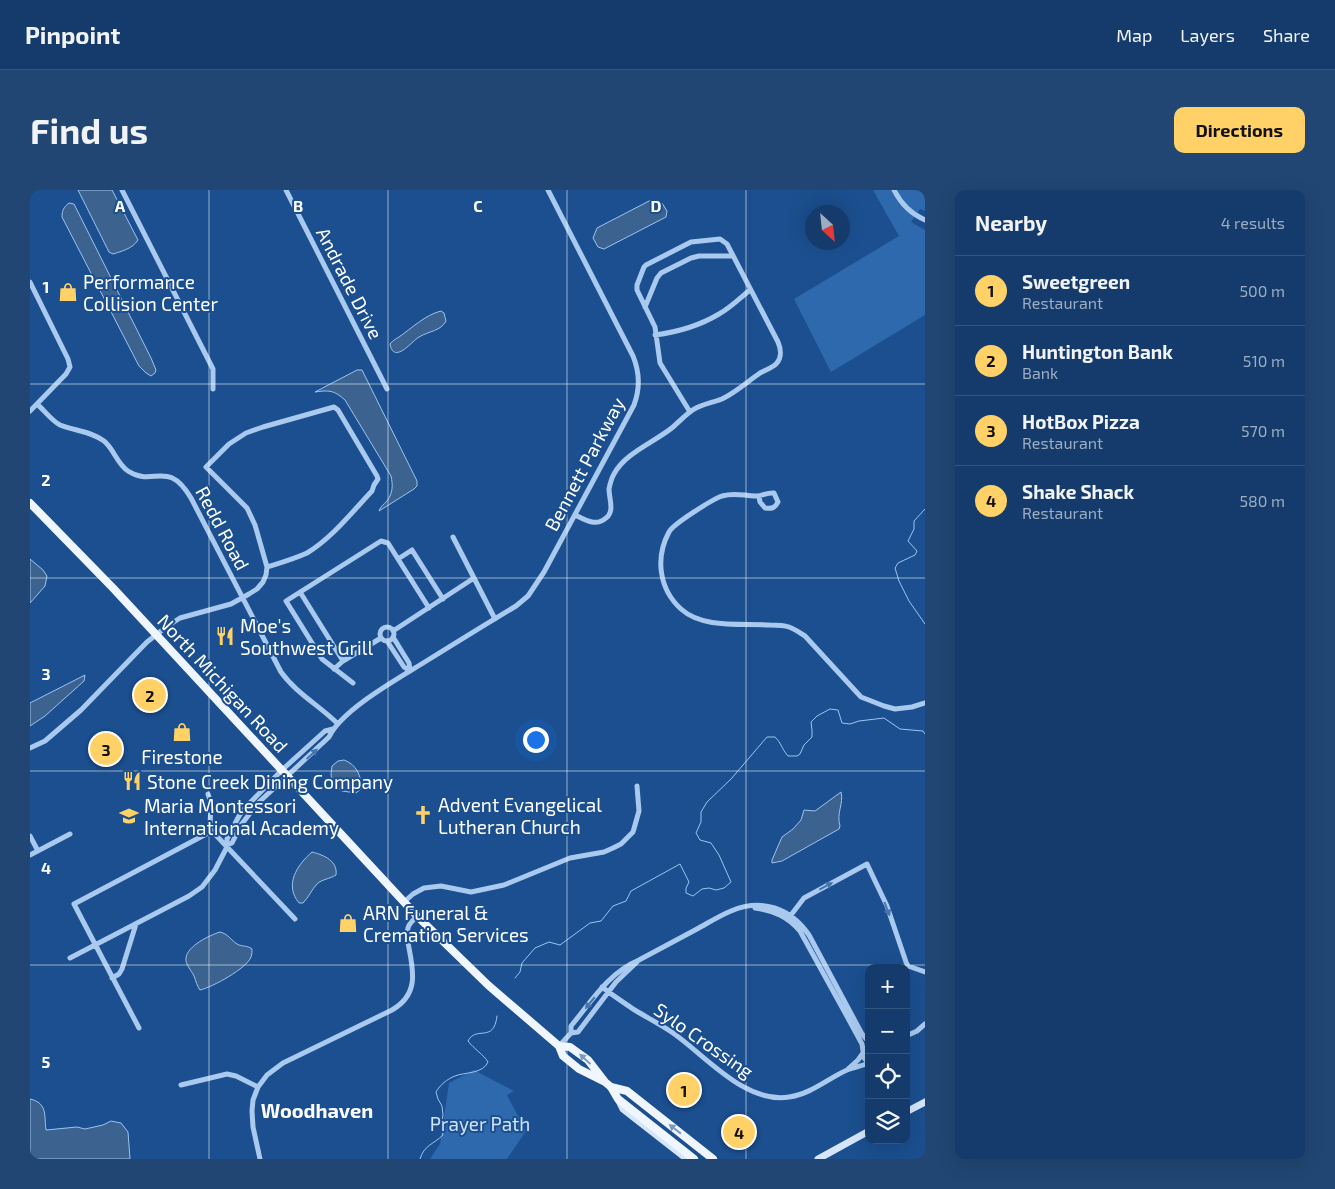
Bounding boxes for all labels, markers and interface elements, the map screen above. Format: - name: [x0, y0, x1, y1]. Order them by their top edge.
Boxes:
- text: Pinpoint: [25, 20, 120, 49]
- text: Map: [1116, 24, 1152, 46]
- text: Layers: [1180, 24, 1235, 46]
- text: Share: [1263, 24, 1310, 46]
- button: Directions: [1174, 107, 1305, 153]
- text: Find us: [30, 109, 148, 151]
- text: A: [115, 196, 126, 215]
- text: B: [293, 196, 303, 215]
- text: C: [473, 196, 483, 215]
- text: D: [651, 196, 662, 215]
- north arrow: [805, 205, 850, 250]
- text: Nearby: [975, 210, 1047, 235]
- text: 4 results: [1221, 213, 1285, 232]
- street label: Andrade Drive: [312, 223, 388, 343]
- place label: Performance Collision Center: [83, 270, 219, 315]
- text: Sweetgreen: [1022, 270, 1130, 293]
- text: 1: [43, 277, 49, 296]
- shop icon: Performance Collision Center: [57, 281, 79, 303]
- text: 1: [988, 281, 994, 300]
- text: 500 m: [1240, 281, 1285, 300]
- text: Restaurant: [1022, 293, 1103, 312]
- text: Huntington Bank: [1022, 340, 1173, 363]
- text: 2: [986, 351, 996, 370]
- text: 510 m: [1243, 351, 1285, 370]
- text: Bank: [1022, 363, 1058, 382]
- street label: Bennett Parkway: [539, 393, 629, 535]
- text: HotBox Pizza: [1022, 410, 1140, 433]
- text: 3: [986, 421, 996, 440]
- text: 570 m: [1241, 421, 1285, 440]
- text: Restaurant: [1022, 433, 1103, 452]
- text: 2: [41, 470, 51, 489]
- text: Shake Shack: [1022, 480, 1134, 503]
- street label: Redd Road: [191, 482, 255, 574]
- text: 4: [986, 491, 996, 510]
- text: 580 m: [1239, 491, 1285, 510]
- text: Restaurant: [1022, 503, 1103, 522]
- street label: North Michigan Road: [153, 609, 293, 757]
- place label: Moe's Southwest Grill: [240, 614, 373, 659]
- restaurant icon: Moe's Southwest Grill: [214, 625, 236, 647]
- text: 3: [41, 664, 51, 683]
- pin: 2: [134, 676, 166, 714]
- shop icon: Firestone: [171, 721, 193, 743]
- your location: [523, 727, 549, 753]
- pin: 3: [90, 730, 122, 768]
- place label: Firestone: [141, 745, 223, 768]
- one-way arrow: [305, 748, 317, 760]
- restaurant icon: Stone Creek Dining Company: [121, 770, 143, 792]
- place label: Stone Creek Dining Company: [147, 770, 393, 793]
- place label: Advent Evangelical Lutheran Church: [438, 793, 602, 838]
- place label: Maria Montessori International Academy: [144, 794, 339, 839]
- church icon: Advent Evangelical Lutheran Church: [412, 804, 434, 826]
- school or university icon: Maria Montessori International Academy: [118, 805, 140, 827]
- text: 4: [41, 858, 51, 877]
- one-way arrow: [819, 882, 833, 890]
- place label: ARN Funeral & Cremation Services: [363, 901, 529, 946]
- one-way arrow: [884, 901, 891, 916]
- shop icon: ARN Funeral & Cremation Services: [337, 912, 359, 934]
- map controls: [865, 964, 910, 1144]
- button: +: [865, 964, 910, 1009]
- one-way arrow: [584, 996, 595, 1009]
- street label: Sylo Crossing: [650, 997, 758, 1083]
- button: −: [865, 1009, 910, 1054]
- text: 5: [42, 1052, 51, 1071]
- one-way arrow: [579, 1053, 591, 1065]
- button: locate: [865, 1054, 910, 1099]
- pin: 1: [668, 1071, 700, 1109]
- district label: Woodhaven: [261, 1098, 373, 1122]
- button: layers: [865, 1099, 910, 1144]
- park label: Prayer Path: [430, 1112, 530, 1135]
- pin: 4: [723, 1113, 755, 1151]
- one-way arrow: [668, 1123, 681, 1134]

